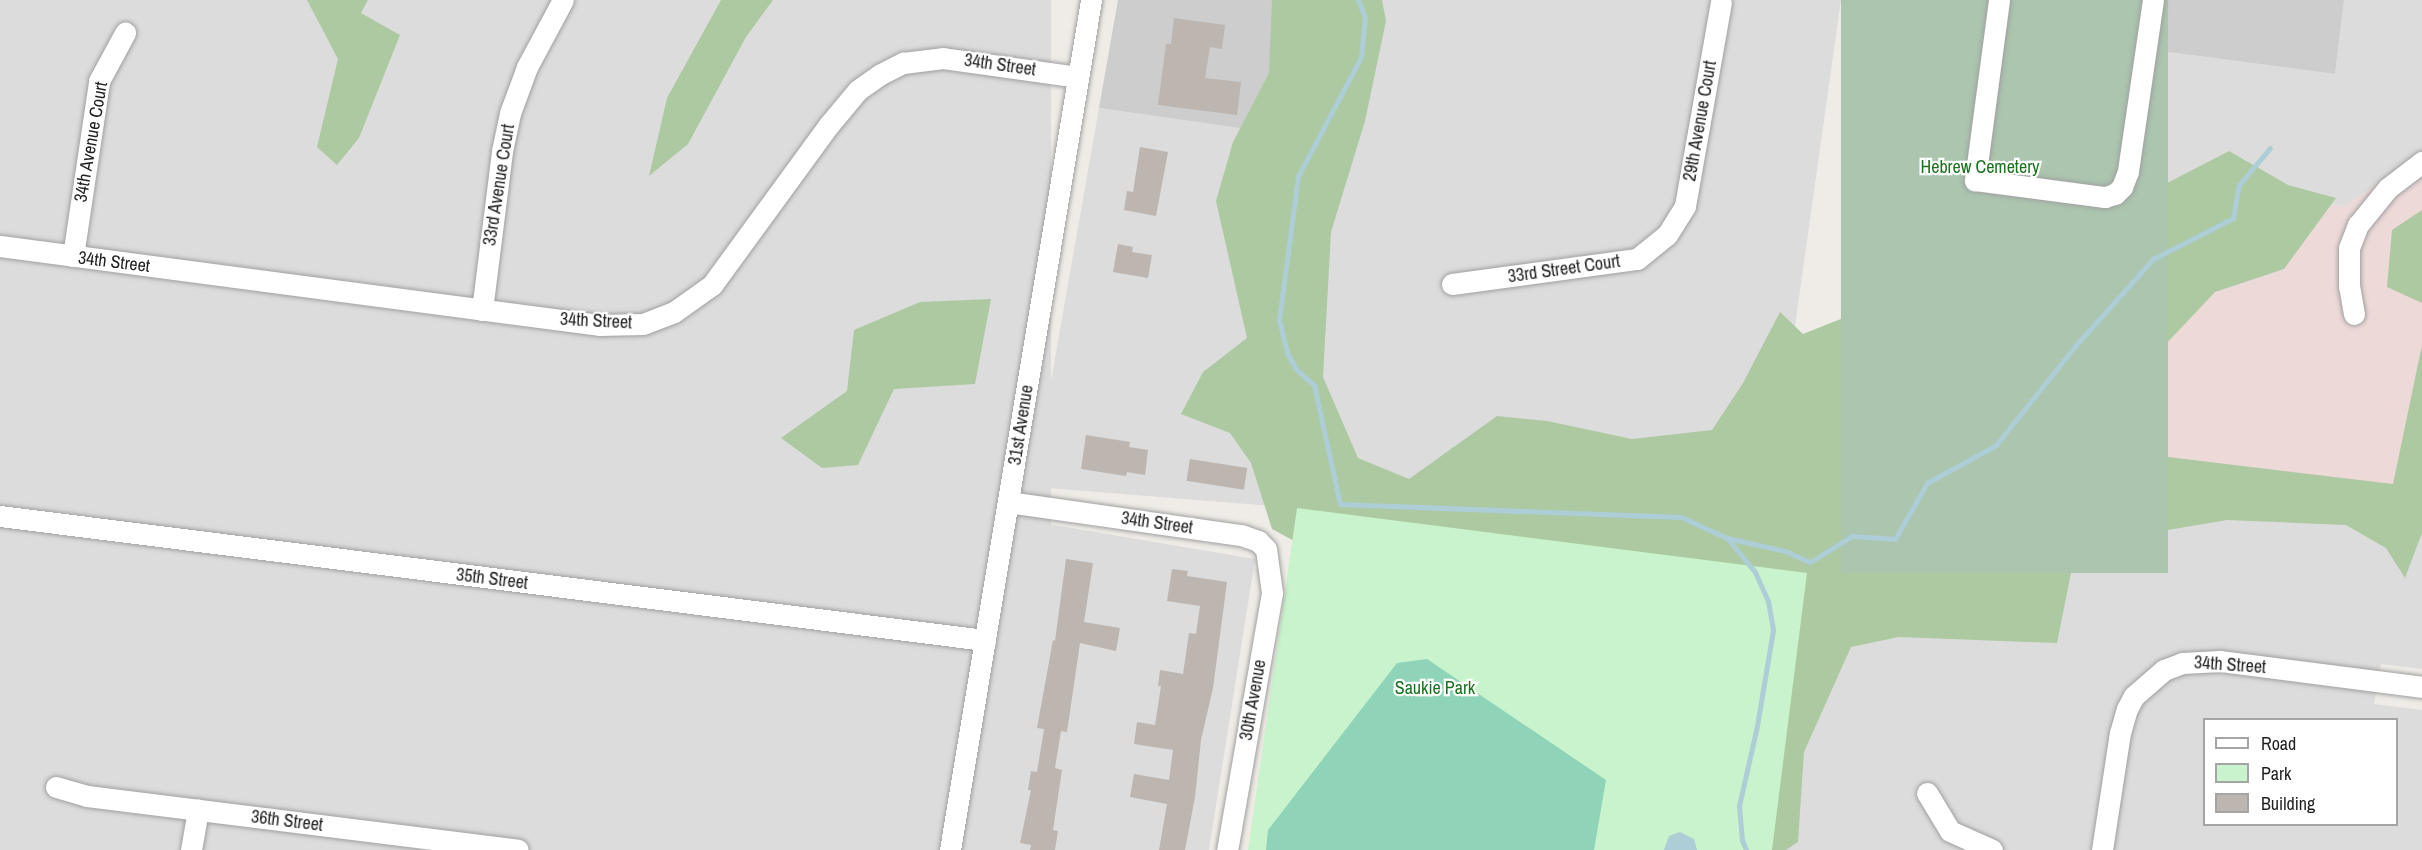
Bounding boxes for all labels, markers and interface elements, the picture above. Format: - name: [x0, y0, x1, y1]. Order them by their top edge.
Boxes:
- street label: 34th Street: [963, 49, 1037, 81]
- street label: 29th Avenue Court: [1679, 59, 1721, 183]
- street label: 34th Avenue Court: [70, 80, 112, 204]
- street label: 33rd Avenue Court: [479, 122, 519, 248]
- park label: Hebrew Cemetery: [1921, 156, 2039, 178]
- street label: 34th Street: [77, 247, 151, 277]
- street label: 33rd Street Court: [1506, 250, 1622, 288]
- street label: 34th Street: [559, 308, 633, 334]
- street label: 31st Avenue: [1004, 383, 1038, 467]
- street label: 34th Street: [1120, 507, 1194, 539]
- street label: 35th Street: [455, 564, 529, 594]
- street label: 34th Street: [2193, 652, 2267, 678]
- street label: 30th Avenue: [1235, 657, 1271, 743]
- park label: Saukie Park: [1395, 677, 1475, 699]
- legend: [2203, 718, 2398, 826]
- text: Road: [2261, 731, 2296, 756]
- text: Park: [2261, 761, 2291, 786]
- text: Building: [2261, 791, 2315, 816]
- street label: 36th Street: [250, 806, 324, 836]

